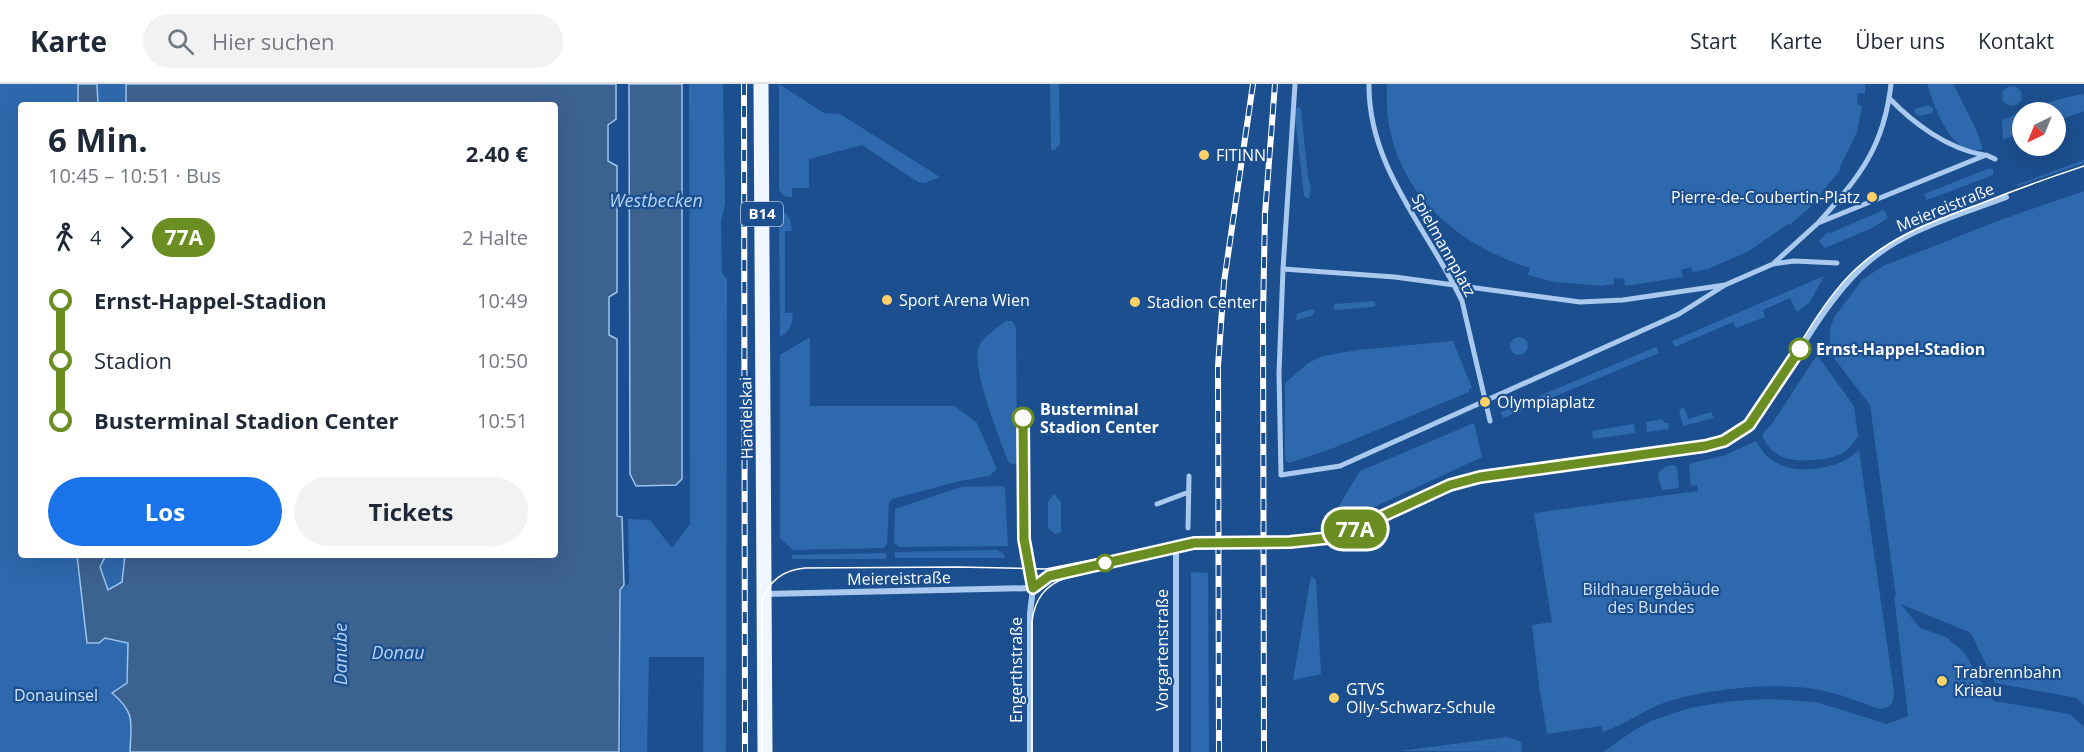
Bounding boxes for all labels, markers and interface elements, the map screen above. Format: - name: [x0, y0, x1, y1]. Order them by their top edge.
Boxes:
- search box: [143, 14, 563, 68]
- text: Karte: [30, 22, 107, 60]
- icon: search: [164, 25, 197, 58]
- text: Hier suchen: [212, 26, 335, 56]
- text: Start: [1690, 27, 1737, 55]
- text: Karte: [1770, 27, 1822, 55]
- text: Über uns: [1855, 27, 1945, 55]
- text: Kontakt: [1978, 27, 2054, 55]
- north arrow: [2012, 102, 2066, 156]
- map controls: [2012, 102, 2066, 156]
- text: 6 Min.: [48, 117, 148, 162]
- text: 2.40 €: [466, 138, 528, 168]
- place label: FITINN: [1216, 144, 1266, 166]
- marker: FITINN: [1197, 148, 1211, 162]
- text: 10:45 – 10:51 · Bus: [48, 162, 221, 189]
- street label: Meiereistraße: [1893, 177, 1997, 237]
- place label: Pierre-de-Coubertin-Platz: [1671, 186, 1860, 208]
- water label: Westbecken: [609, 188, 703, 212]
- street label: Spielmannplatz: [1407, 189, 1481, 301]
- marker: Pierre-de-Coubertin-Platz: [1865, 190, 1879, 204]
- road number: B14: [741, 202, 783, 226]
- icon: walk: [48, 221, 81, 254]
- icon: forward: [110, 221, 143, 254]
- text: 77A: [164, 223, 203, 251]
- text: 4: [90, 224, 101, 251]
- text: 2 Halte: [462, 224, 528, 251]
- text: Ernst-Happel-Stadion: [94, 285, 327, 315]
- text: 10:49: [477, 287, 528, 314]
- place label: Sport Arena Wien: [899, 289, 1030, 311]
- place label: Stadion Center: [1147, 291, 1258, 313]
- marker: Sport Arena Wien: [880, 293, 894, 307]
- marker: Stadion Center: [1128, 295, 1142, 309]
- marker: Ernst-Happel-Stadion: [1789, 338, 1811, 360]
- place label: Ernst-Happel-Stadion: [1816, 338, 1985, 360]
- text: Stadion: [94, 345, 172, 375]
- text: 10:50: [477, 347, 528, 374]
- street label: Handelskai: [734, 377, 758, 459]
- place label: Olympiaplatz: [1497, 391, 1595, 413]
- marker: Olympiaplatz: [1478, 395, 1492, 409]
- place label: Busterminal Stadion Center: [1040, 398, 1159, 438]
- text: Busterminal Stadion Center: [94, 405, 399, 435]
- text: 10:51: [477, 407, 528, 434]
- marker: Busterminal Stadion Center: [1012, 407, 1034, 429]
- button: Los: [48, 477, 282, 546]
- button: Tickets: [294, 477, 528, 546]
- line badge: 77A: [1320, 510, 1390, 548]
- text: 77A: [1336, 515, 1374, 543]
- unlabelled marker: [1096, 554, 1114, 572]
- street label: Meiereistraße: [847, 566, 951, 590]
- park label: Bildhauergebäude des Bundes: [1582, 578, 1720, 618]
- street label: Vorgartenstraße: [1151, 589, 1173, 711]
- street label: Engerthstraße: [1005, 617, 1027, 723]
- water label: Danube: [328, 623, 352, 685]
- water label: Donau: [371, 640, 425, 664]
- place label: Trabrennbahn Krieau: [1954, 661, 2061, 701]
- marker: Trabrennbahn Krieau: [1935, 674, 1949, 688]
- place label: GTVS Olly-Schwarz-Schule: [1346, 678, 1496, 718]
- park label: Donauinsel: [14, 684, 98, 706]
- marker: GTVS Olly-Schwarz-Schule: [1327, 691, 1341, 705]

